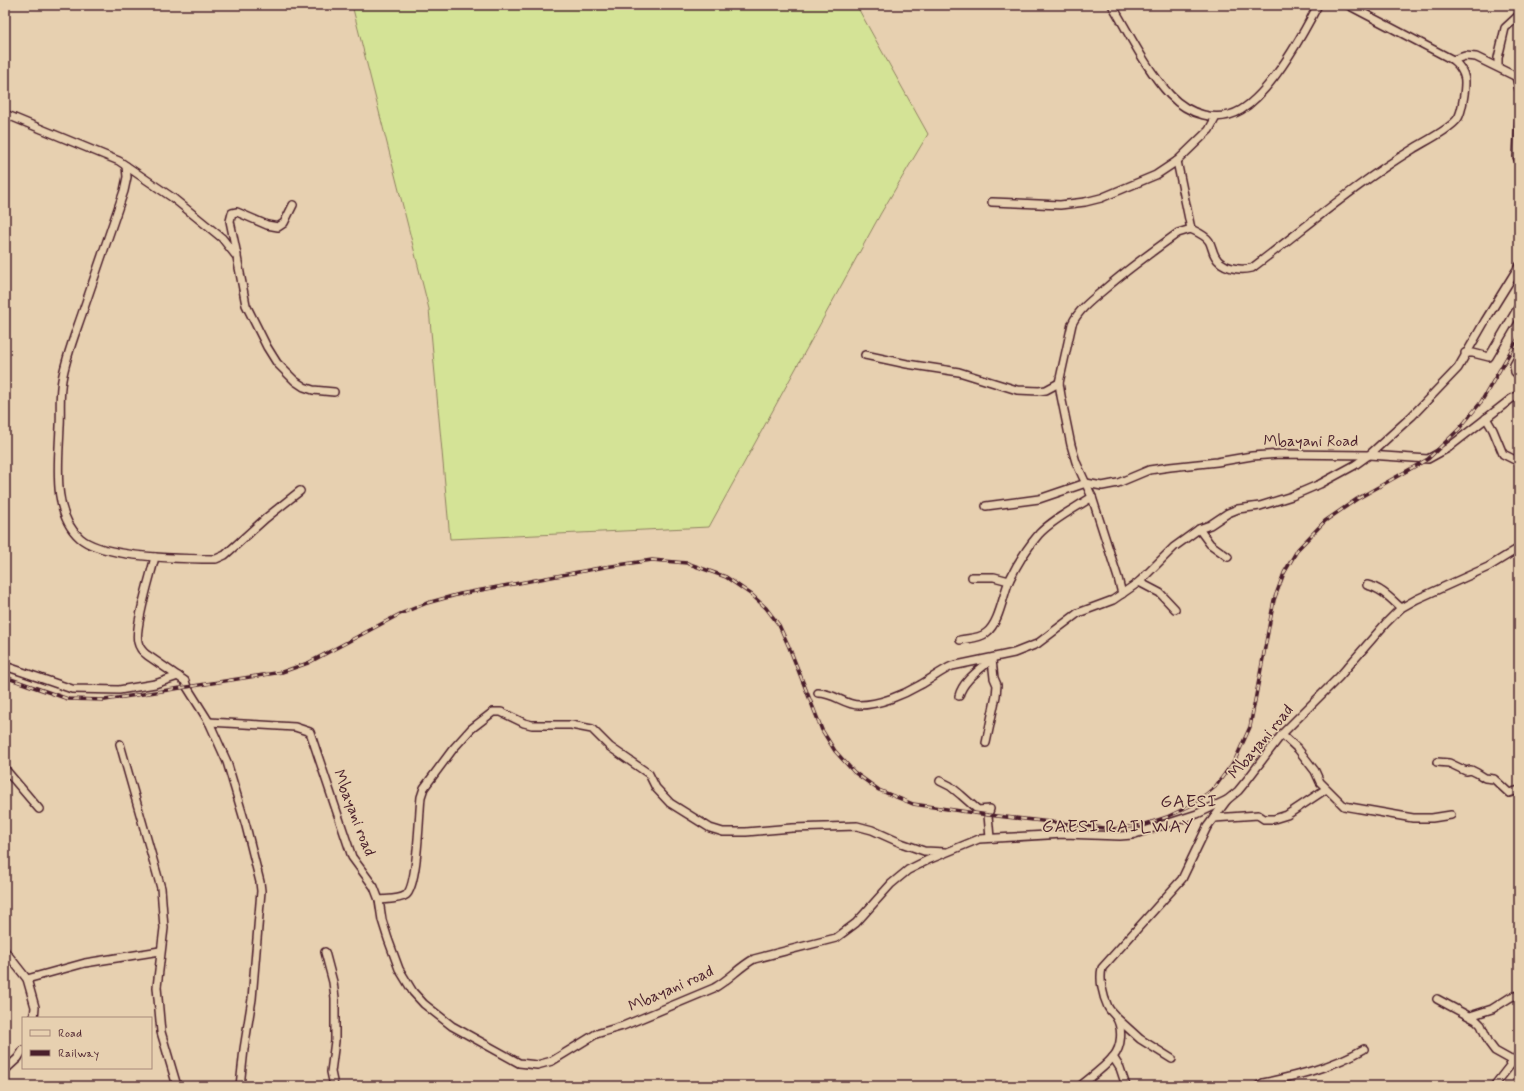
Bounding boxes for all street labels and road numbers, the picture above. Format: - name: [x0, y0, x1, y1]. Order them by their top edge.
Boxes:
- street label: Mbayani Road: [1264, 431, 1358, 452]
- street label: Mbayani road: [1224, 700, 1298, 784]
- street label: Mbayani road: [328, 767, 380, 859]
- street label: Mbayani road: [625, 961, 717, 1017]

